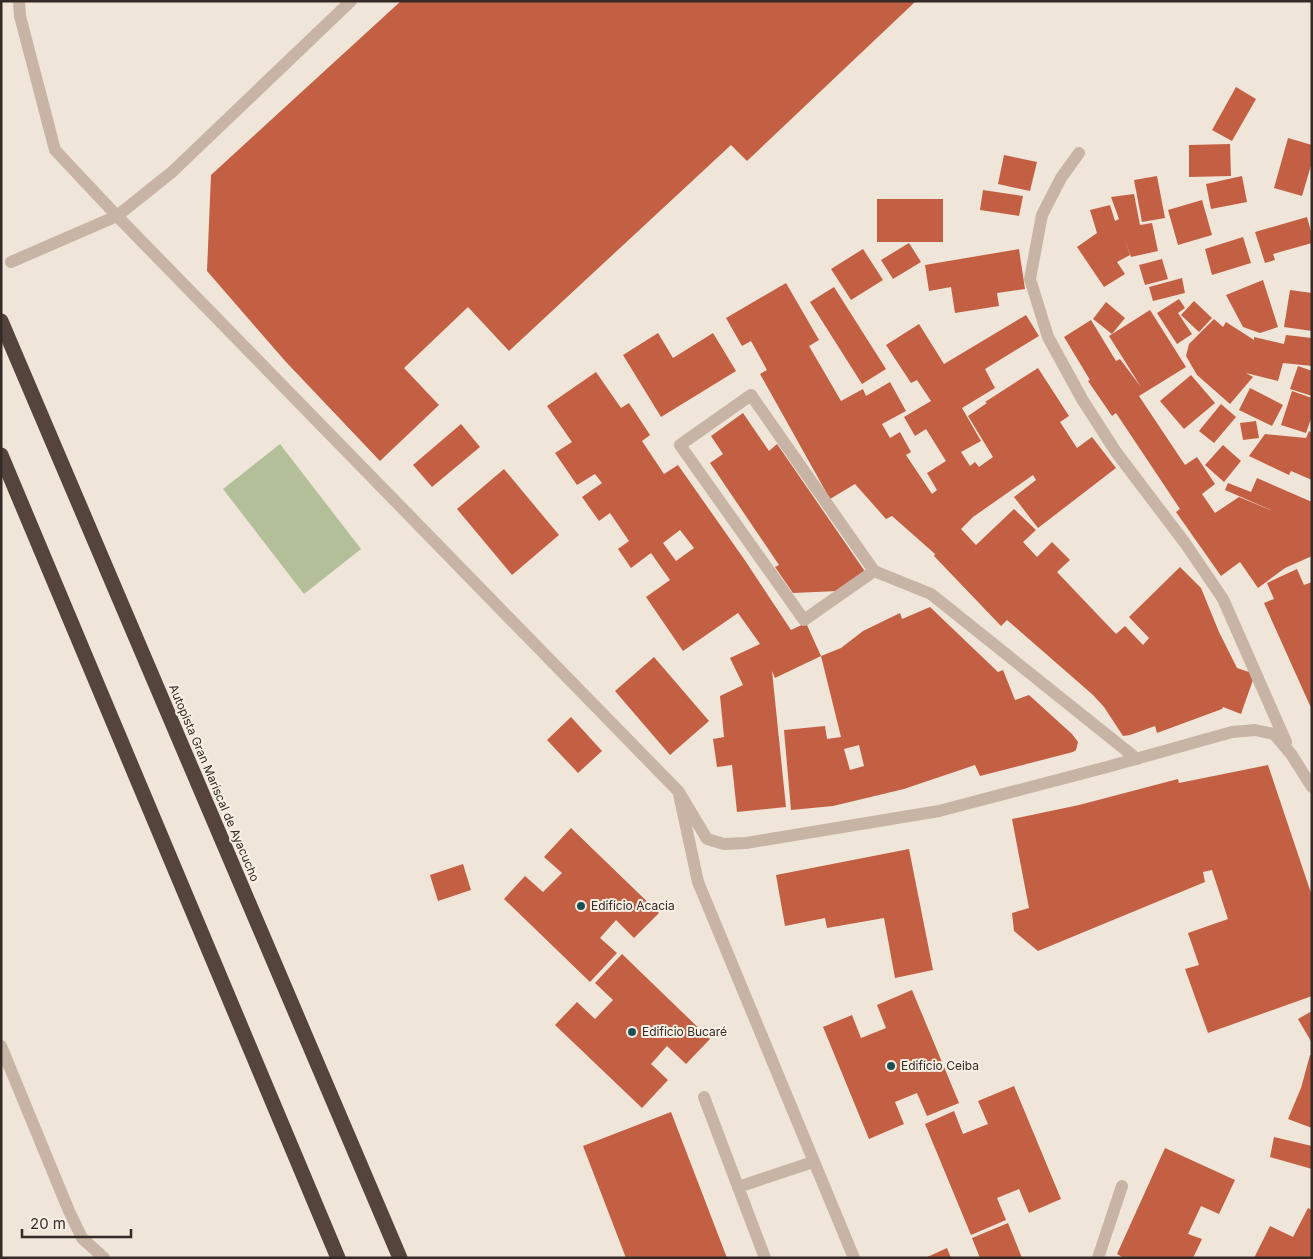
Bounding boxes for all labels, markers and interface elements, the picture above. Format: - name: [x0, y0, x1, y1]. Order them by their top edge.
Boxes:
- street label: Autopista Gran Mariscal de Ayacucho: [166, 682, 263, 884]
- place label: Edificio Acacia: [591, 898, 675, 913]
- marker: Edificio Acacia: [575, 900, 587, 912]
- place label: Edificio Bucaré: [642, 1024, 727, 1039]
- marker: Edificio Bucaré: [626, 1026, 638, 1038]
- place label: Edificio Ceiba: [901, 1058, 979, 1073]
- marker: Edificio Ceiba: [885, 1060, 897, 1072]
- scale bar: [22, 1206, 131, 1238]
- text: 20 m: [30, 1214, 66, 1233]

